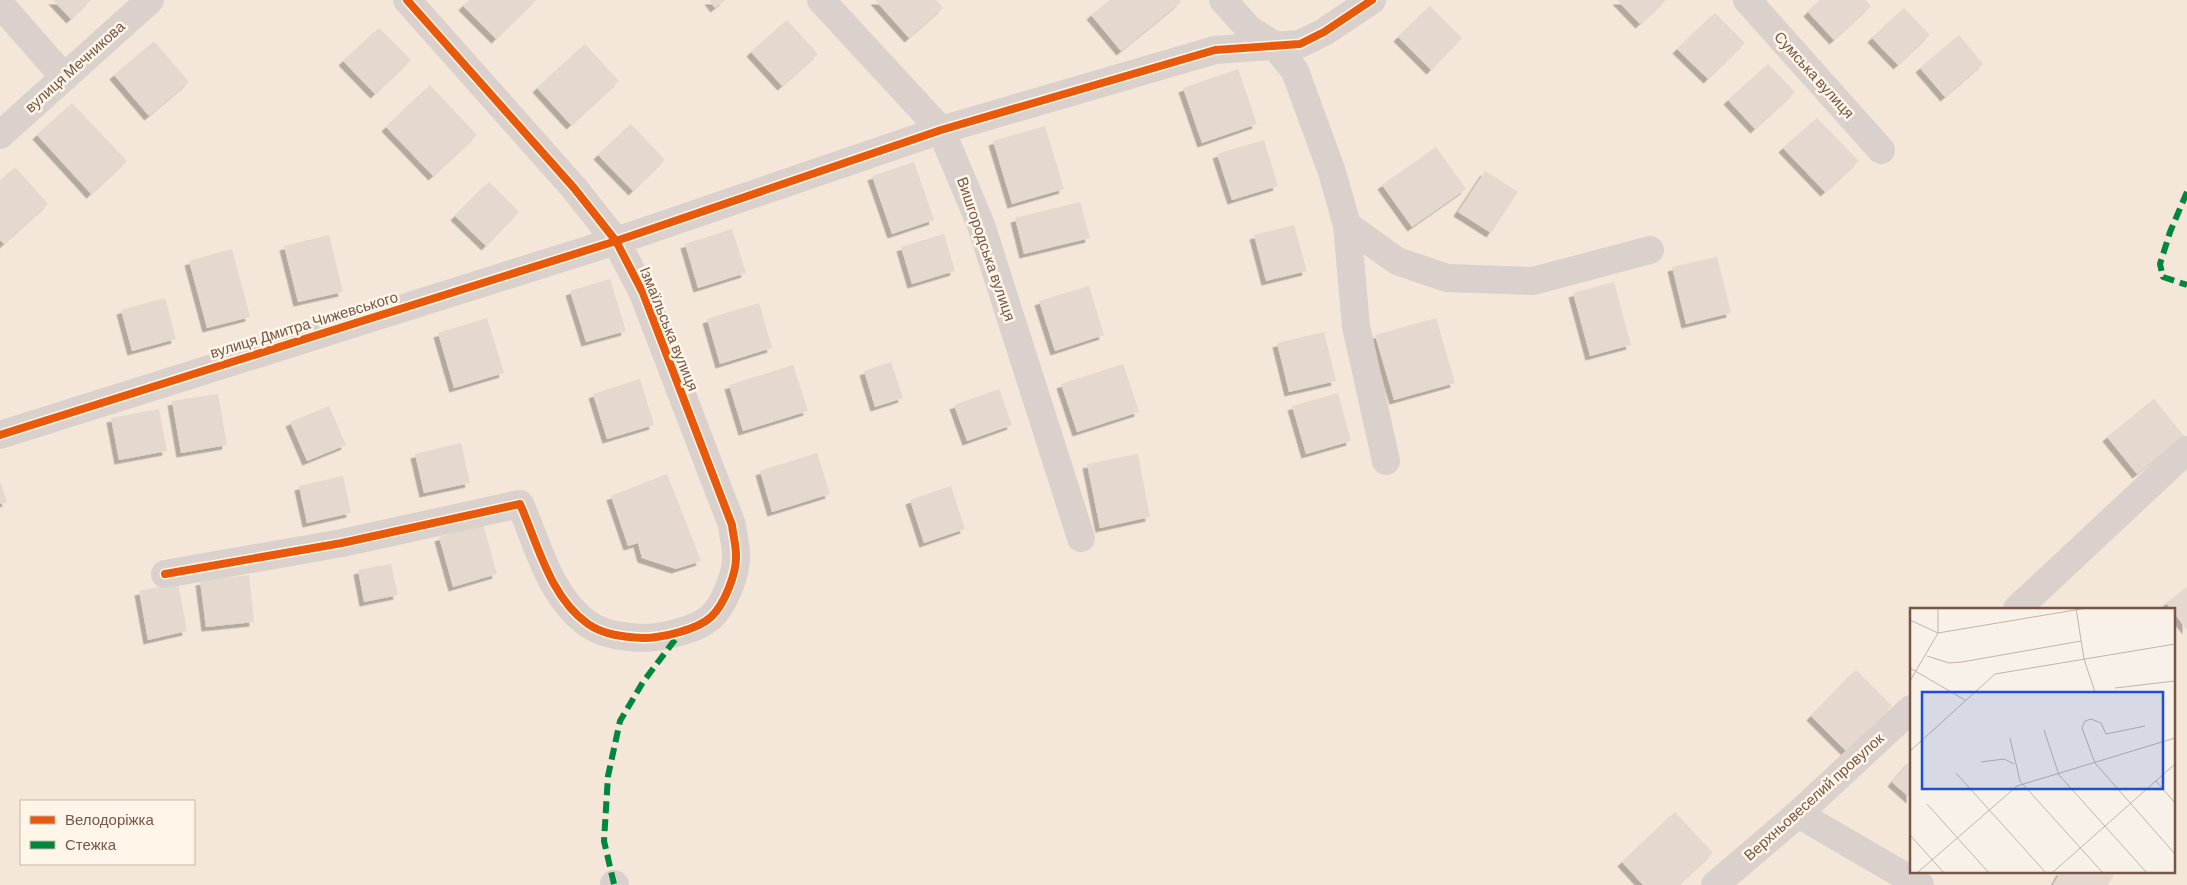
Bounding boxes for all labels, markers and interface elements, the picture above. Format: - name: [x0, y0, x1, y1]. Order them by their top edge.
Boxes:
- street label: вулиця Мечникова: [21, 16, 128, 116]
- street label: Сумська вулиця: [1771, 27, 1858, 121]
- street label: Вишгородська вулиця: [954, 174, 1020, 323]
- street label: Ізмаїльська вулиця: [637, 264, 703, 393]
- street label: вулиця Дмитра Чижевського: [208, 287, 400, 361]
- inset map: [1910, 608, 2174, 872]
- street label: Верхньовеселий провулок: [1740, 728, 1887, 864]
- legend: [20, 800, 195, 865]
- text: Велодоріжка: [65, 810, 154, 828]
- text: Стежка: [65, 835, 117, 853]

